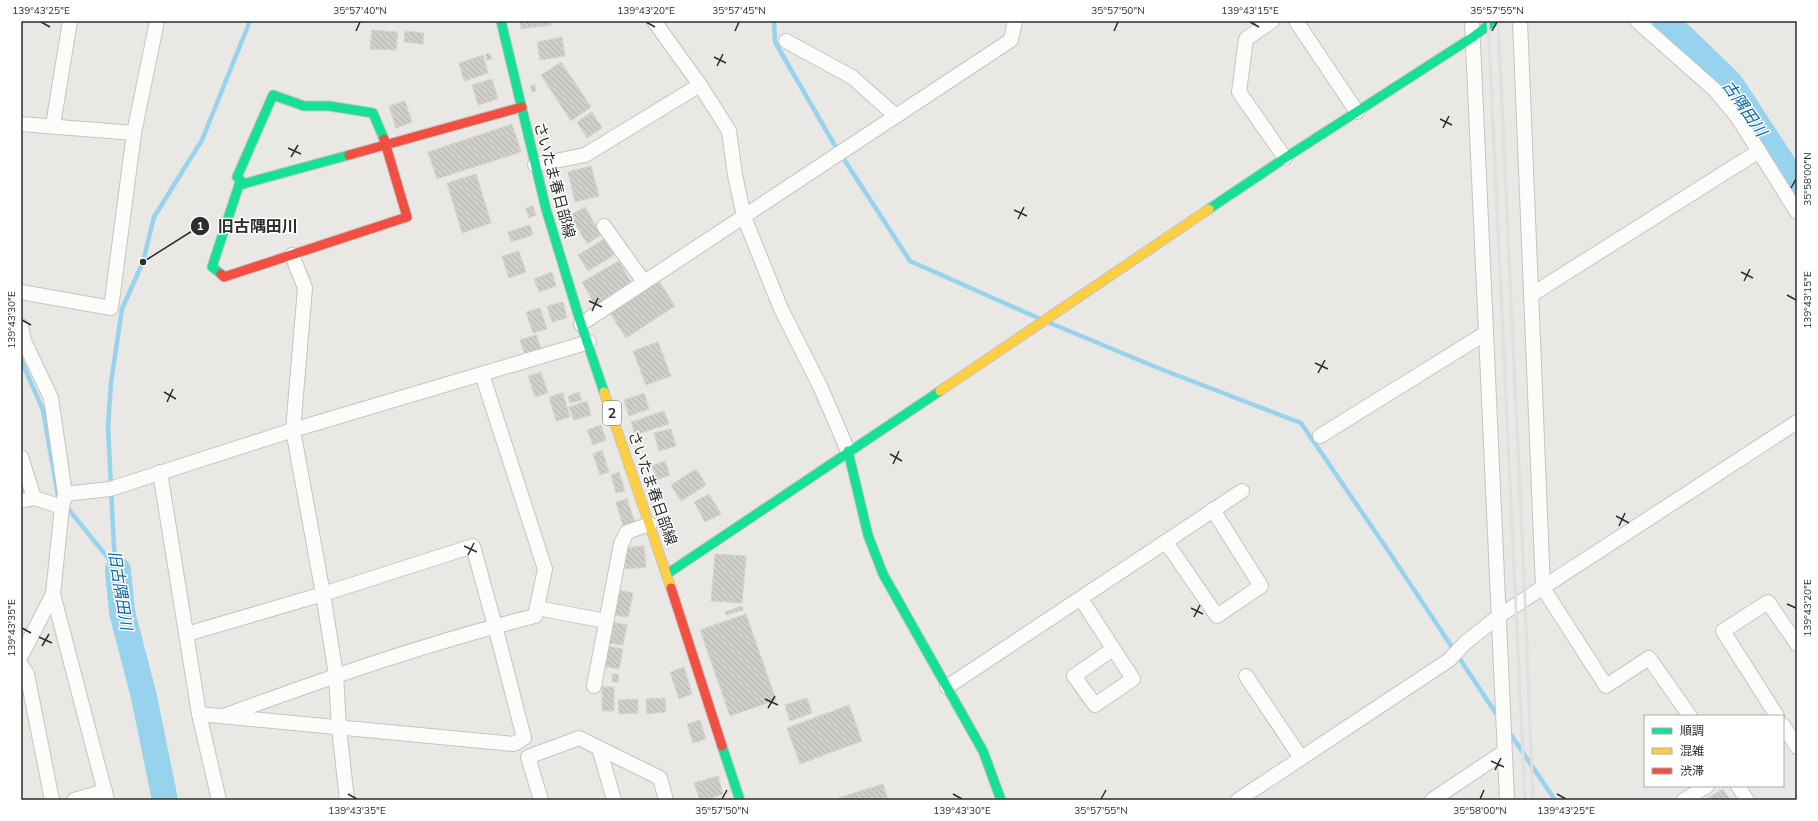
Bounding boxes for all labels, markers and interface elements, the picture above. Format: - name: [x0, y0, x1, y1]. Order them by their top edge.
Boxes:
- text: 139°43'25"E: [12, 4, 70, 17]
- text: 35°57'40"N: [333, 4, 387, 17]
- text: 139°43'20"E: [617, 4, 675, 17]
- text: 35°57'45"N: [712, 4, 766, 17]
- text: 35°57'50"N: [1091, 4, 1145, 17]
- text: 139°43'15"E: [1221, 4, 1279, 17]
- text: 35°57'55"N: [1470, 4, 1524, 17]
- water label: 古隅田川: [1718, 76, 1773, 142]
- street label: さいたま春日部線: [530, 120, 580, 240]
- text: 35°58'00"N: [1801, 152, 1814, 206]
- callout: 旧古隅田川: [190, 212, 306, 240]
- text: 旧古隅田川: [218, 216, 298, 236]
- text: 1: [196, 218, 204, 233]
- text: 139°43'15"E: [1801, 271, 1814, 329]
- text: 139°43'30"E: [5, 291, 18, 349]
- road number: 2: [603, 401, 621, 425]
- street label: さいたま春日部線: [625, 428, 681, 548]
- water label: 旧古隅田川: [105, 549, 137, 633]
- text: 139°43'20"E: [1801, 579, 1814, 637]
- text: 139°43'35"E: [5, 599, 18, 657]
- legend: [1644, 715, 1784, 787]
- text: 順調: [1680, 723, 1704, 738]
- text: 混雑: [1680, 743, 1704, 758]
- text: 渋滞: [1680, 763, 1704, 778]
- text: 139°43'35"E: [328, 804, 386, 817]
- text: 35°57'50"N: [695, 804, 749, 817]
- text: 139°43'30"E: [933, 804, 991, 817]
- text: 35°57'55"N: [1074, 804, 1128, 817]
- text: 35°58'00"N: [1453, 804, 1507, 817]
- text: 139°43'25"E: [1537, 804, 1595, 817]

